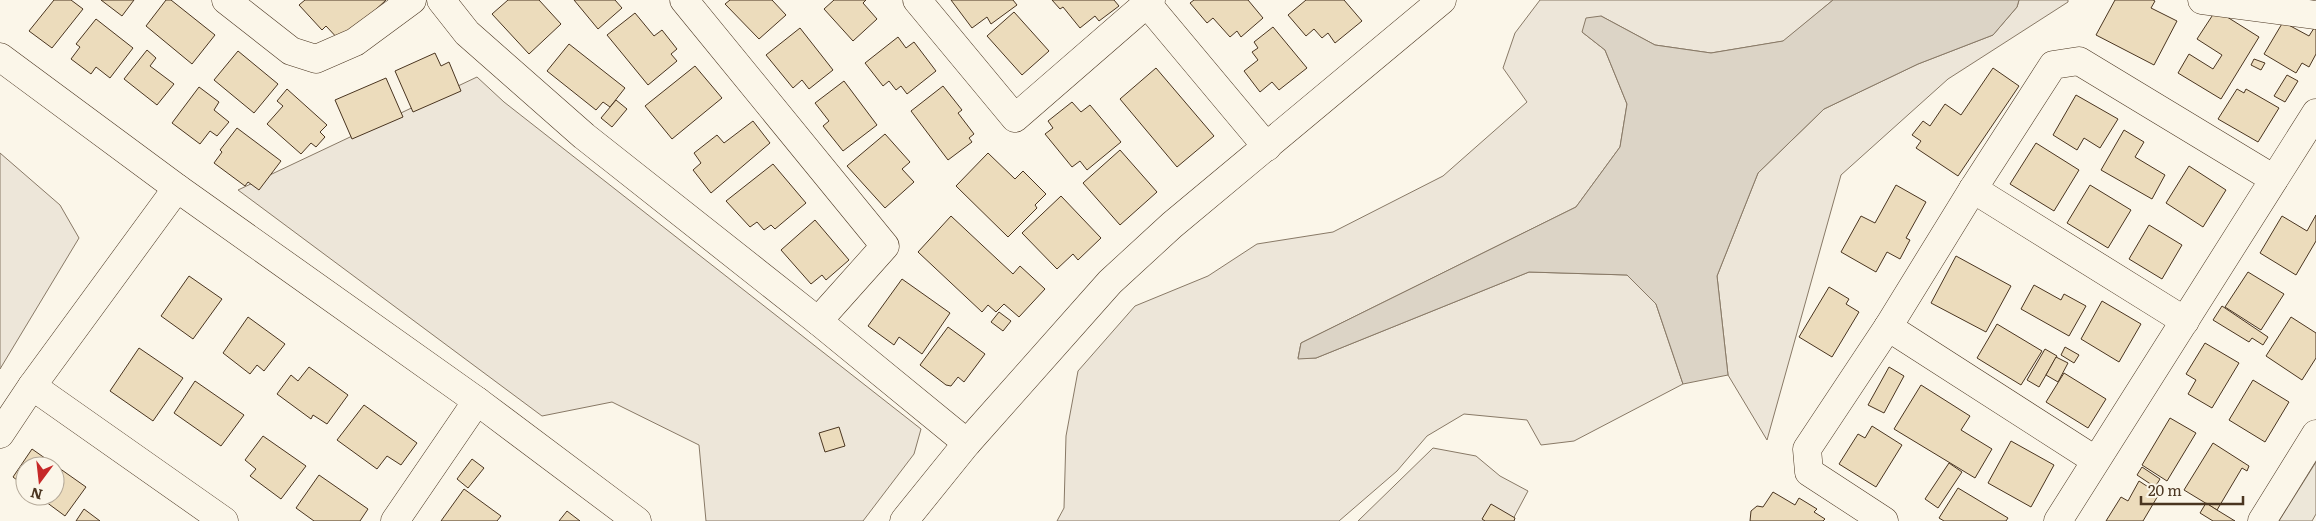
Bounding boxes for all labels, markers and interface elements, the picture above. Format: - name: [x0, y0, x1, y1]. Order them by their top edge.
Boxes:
- north arrow: [15, 456, 65, 506]
- scale bar: [2141, 474, 2244, 506]
- text: 20 m: [2148, 478, 2182, 501]
- text: N: [28, 483, 45, 506]

